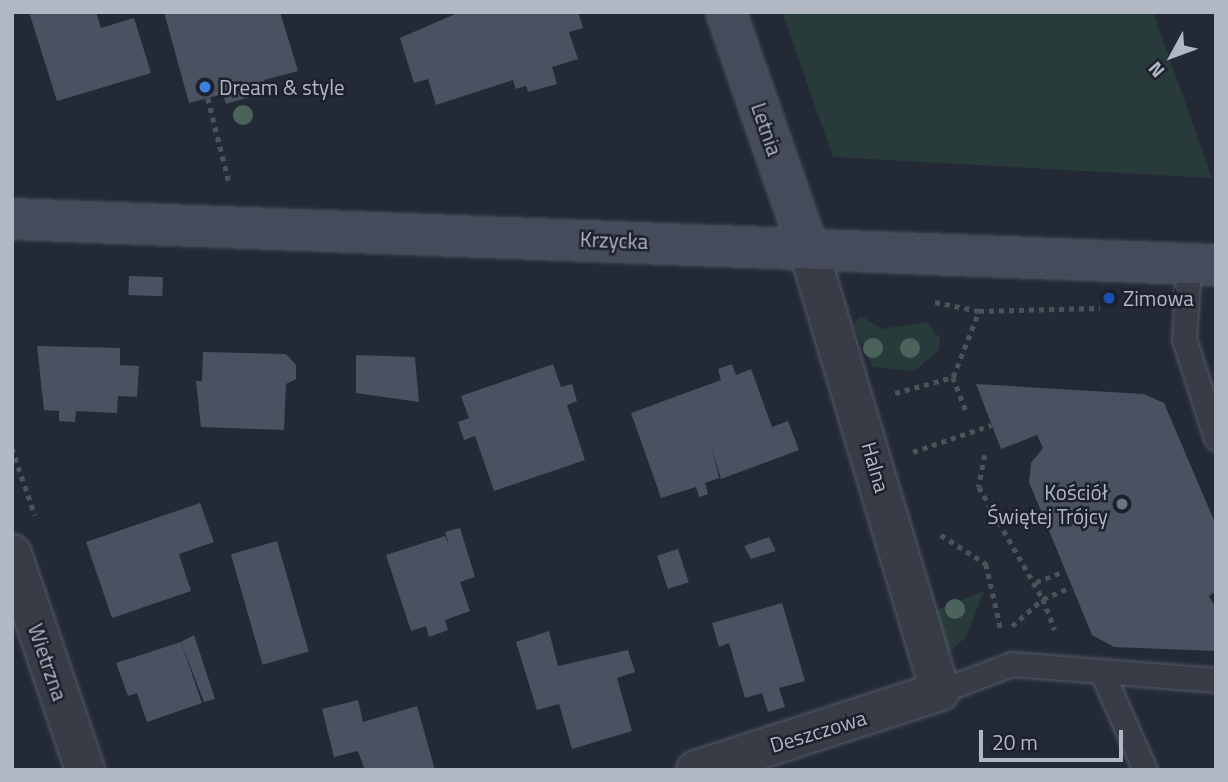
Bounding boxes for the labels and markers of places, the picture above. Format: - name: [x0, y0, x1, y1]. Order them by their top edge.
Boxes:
- place label: Dream & style: [219, 74, 345, 100]
- marker: Dream & style: [197, 79, 213, 95]
- place label: Zimowa: [1123, 285, 1194, 311]
- marker: Zimowa: [1101, 290, 1117, 306]
- place label: Kościół Świętej Trójcy: [987, 479, 1108, 529]
- marker: Kościół Świętej Trójcy: [1114, 496, 1130, 512]

